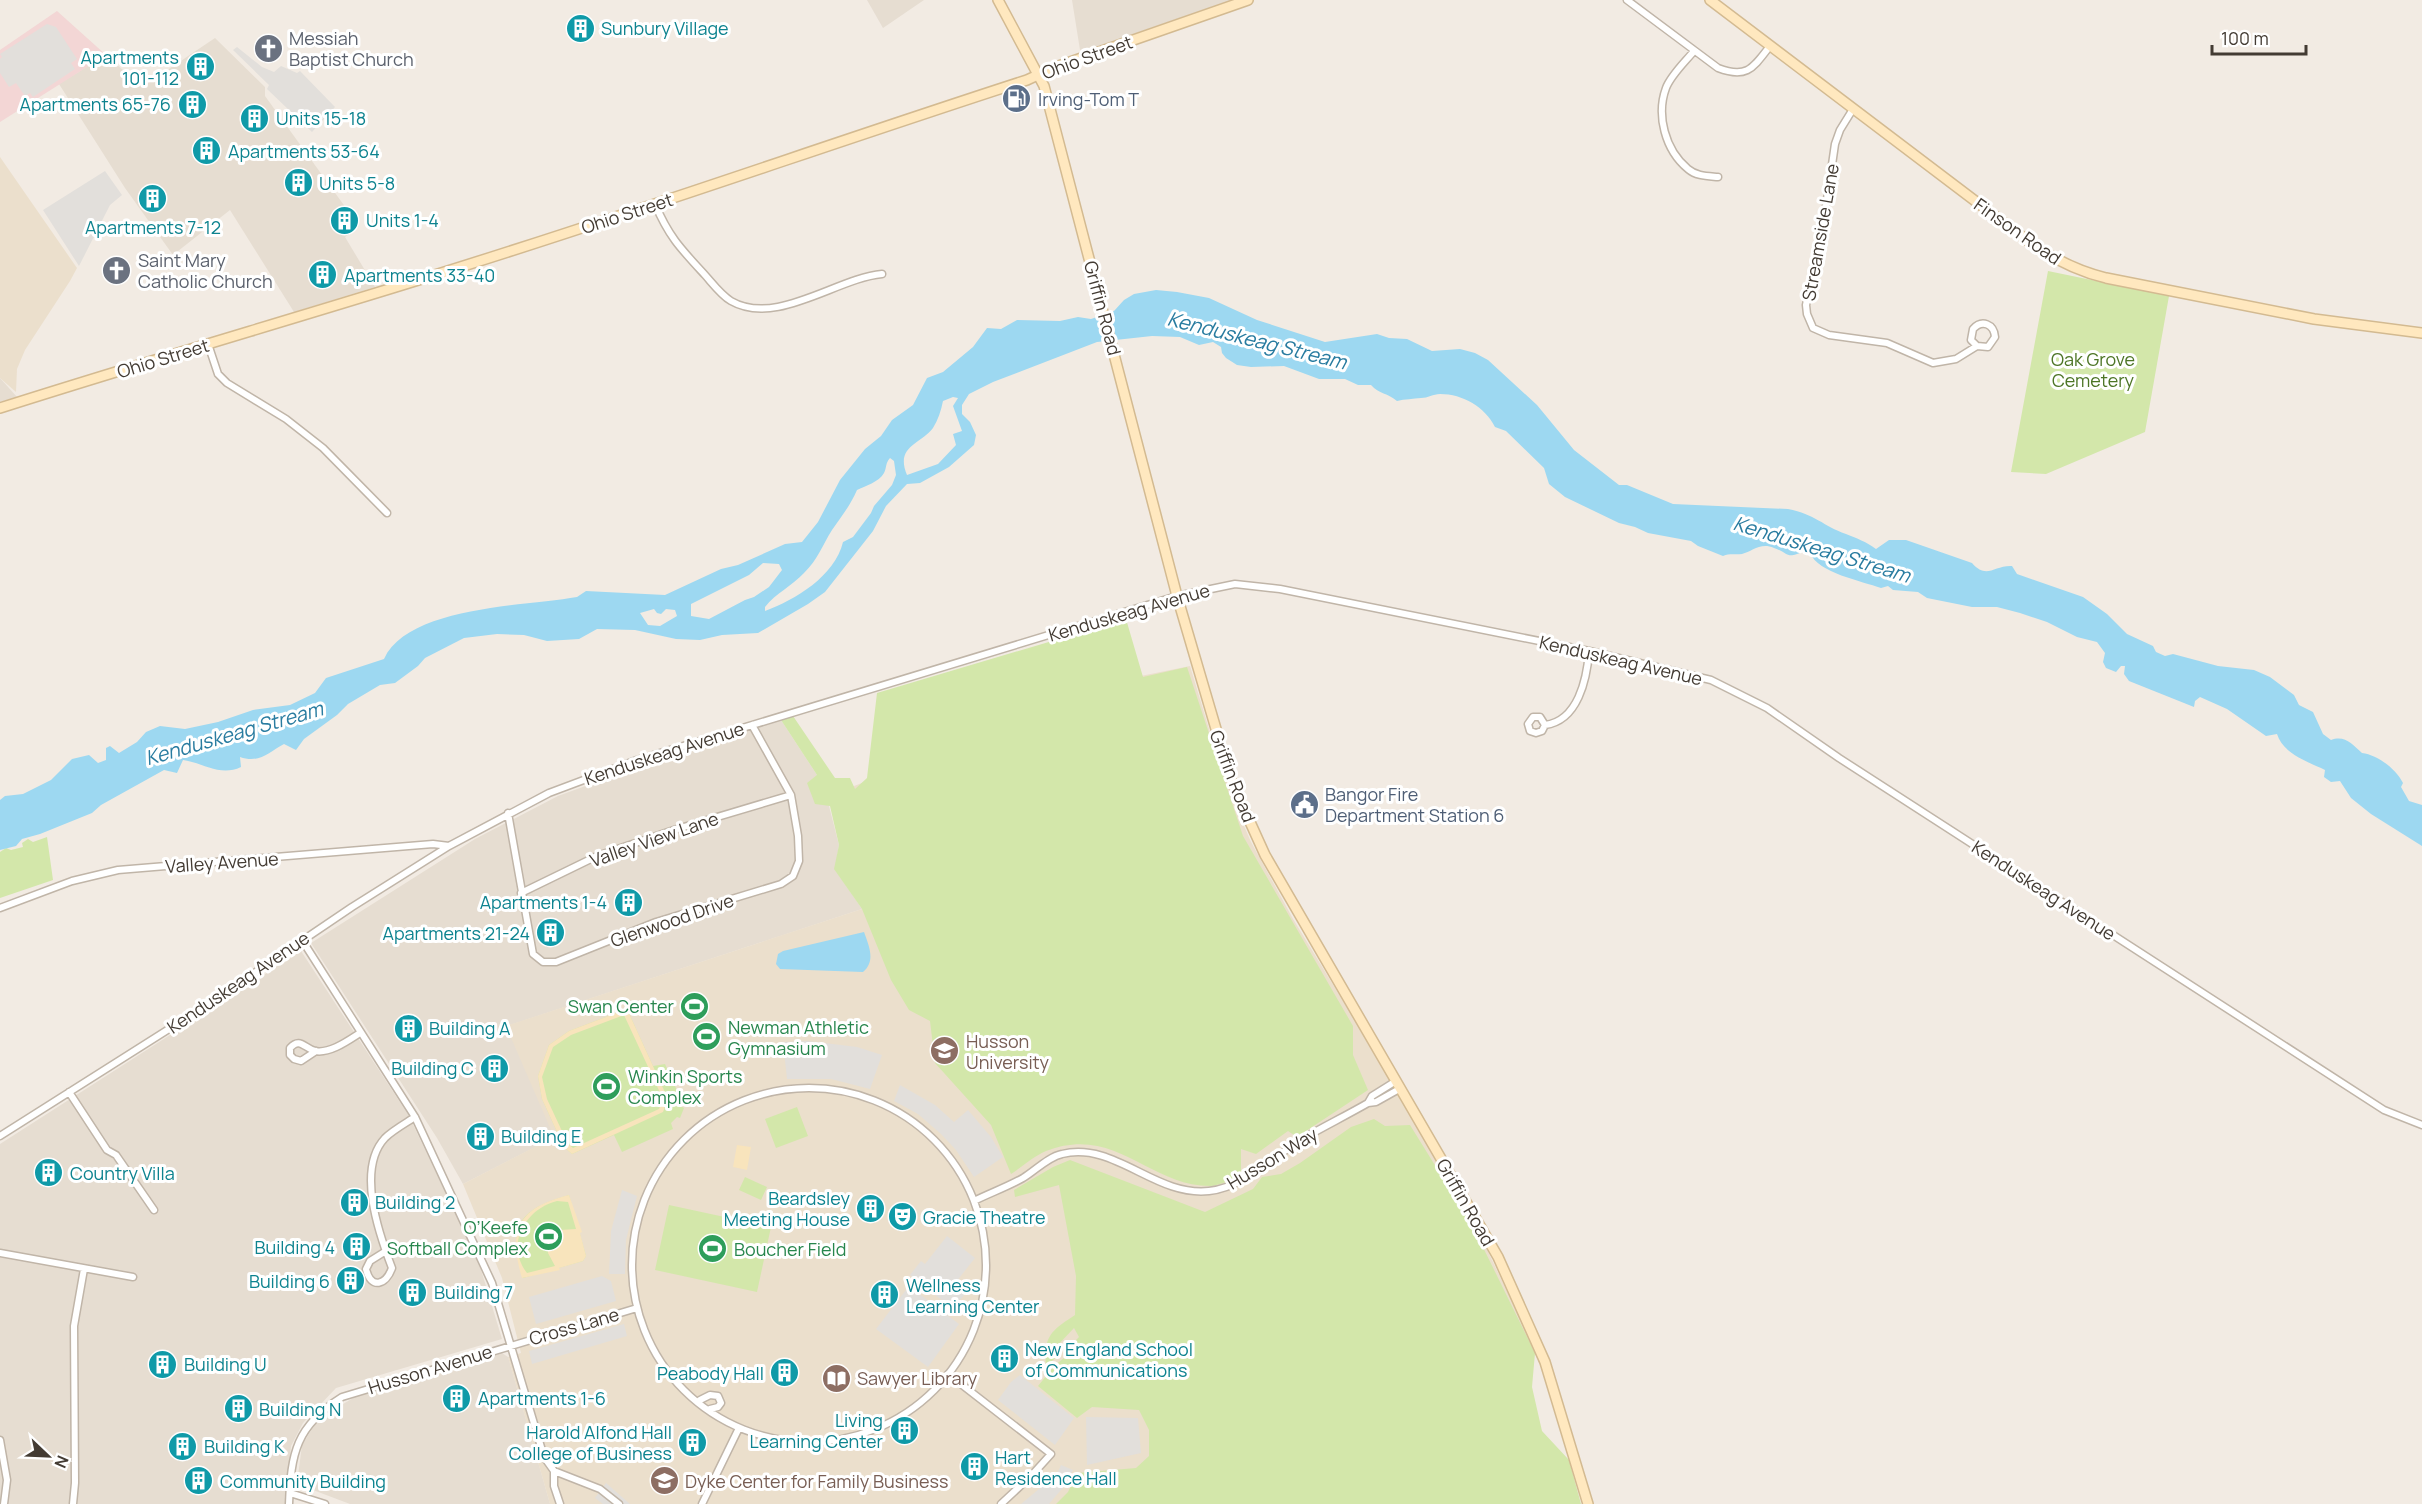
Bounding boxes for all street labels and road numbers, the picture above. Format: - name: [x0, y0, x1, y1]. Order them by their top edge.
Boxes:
- street label: Ohio Street: [1038, 29, 1136, 85]
- street label: Streamside Lane: [1796, 161, 1844, 303]
- street label: Ohio Street: [578, 187, 676, 239]
- street label: Finson Road: [1970, 192, 2066, 270]
- street label: Griffin Road: [1079, 258, 1127, 358]
- street label: Ohio Street: [114, 333, 212, 383]
- street label: Kenduskeag Avenue: [1046, 578, 1212, 646]
- street label: Kenduskeag Avenue: [1537, 630, 1705, 690]
- street label: Kenduskeag Avenue: [581, 716, 747, 790]
- street label: Griffin Road: [1204, 727, 1262, 825]
- street label: Valley View Lane: [586, 806, 722, 872]
- street label: Kenduskeag Avenue: [1968, 835, 2120, 945]
- street label: Valley Avenue: [165, 846, 279, 878]
- street label: Glenwood Drive: [607, 888, 737, 952]
- street label: Kenduskeag Avenue: [162, 925, 314, 1039]
- street label: Husson Way: [1222, 1121, 1322, 1195]
- street label: Griffin Road: [1431, 1154, 1501, 1250]
- street label: Cross Lane: [526, 1302, 622, 1350]
- street label: Husson Avenue: [365, 1339, 495, 1399]

